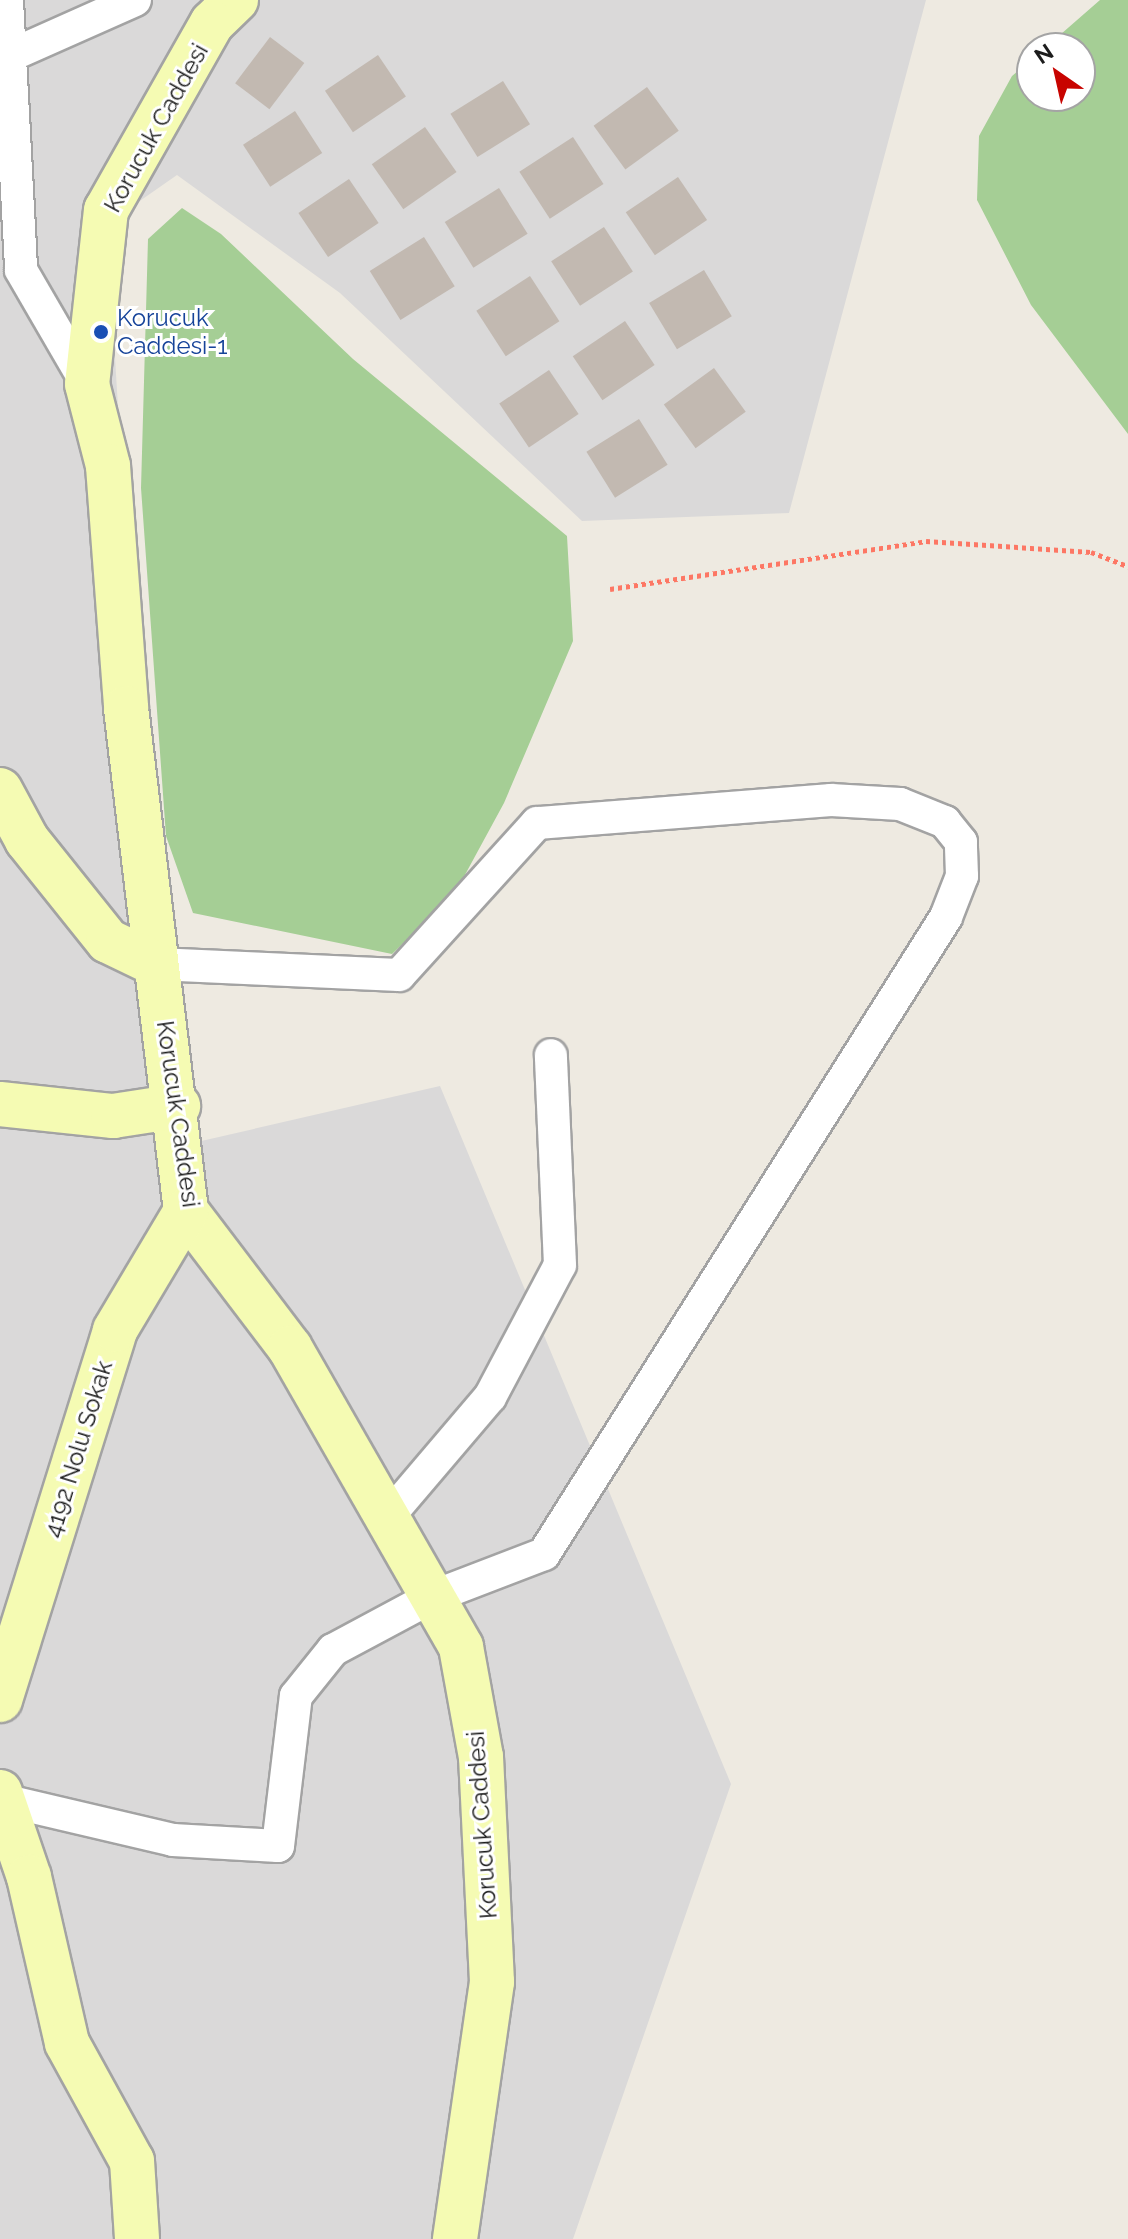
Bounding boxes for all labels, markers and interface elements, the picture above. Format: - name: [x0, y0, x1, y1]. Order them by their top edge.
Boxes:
- north arrow: [1016, 32, 1096, 112]
- text: N: [1029, 38, 1058, 69]
- street label: Korucuk Caddesi: [98, 39, 214, 217]
- place label: Korucuk Caddesi-1: [117, 304, 228, 360]
- marker: Korucuk Caddesi-1: [92, 323, 110, 341]
- street label: Korucuk Caddesi: [151, 1019, 205, 1209]
- street label: 4192 Nolu Sokak: [37, 1357, 119, 1541]
- street label: Korucuk Caddesi: [461, 1730, 503, 1920]

